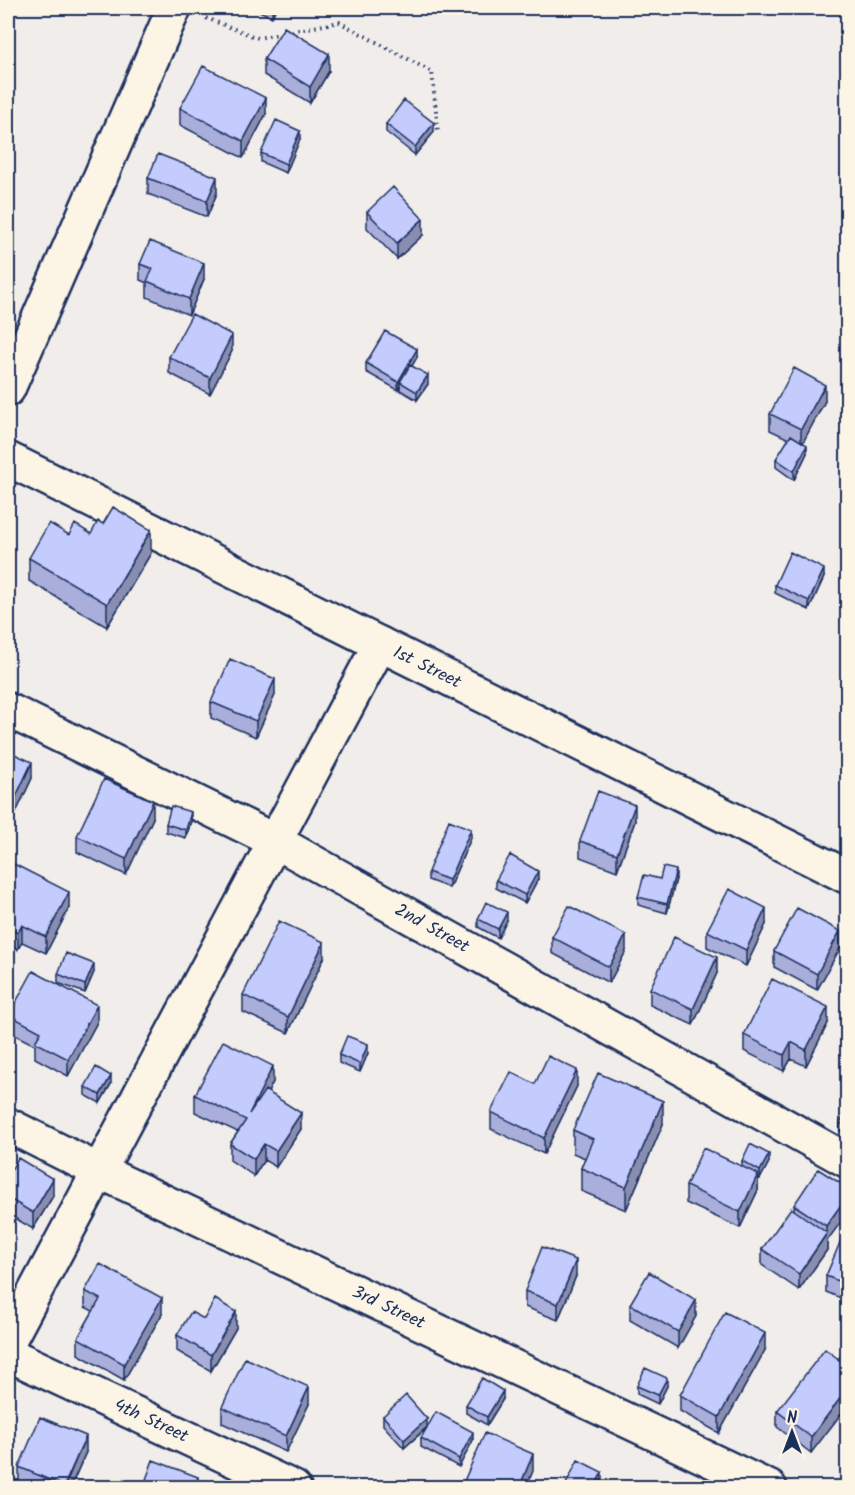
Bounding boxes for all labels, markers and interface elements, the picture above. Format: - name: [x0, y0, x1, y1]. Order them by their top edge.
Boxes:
- street label: 1st Street: [388, 638, 467, 697]
- street label: 2nd Street: [389, 896, 476, 962]
- street label: 3rd Street: [347, 1278, 431, 1338]
- street label: 4th Street: [109, 1391, 194, 1451]
- north arrow: [762, 1402, 822, 1462]
- text: N: [787, 1406, 797, 1431]

